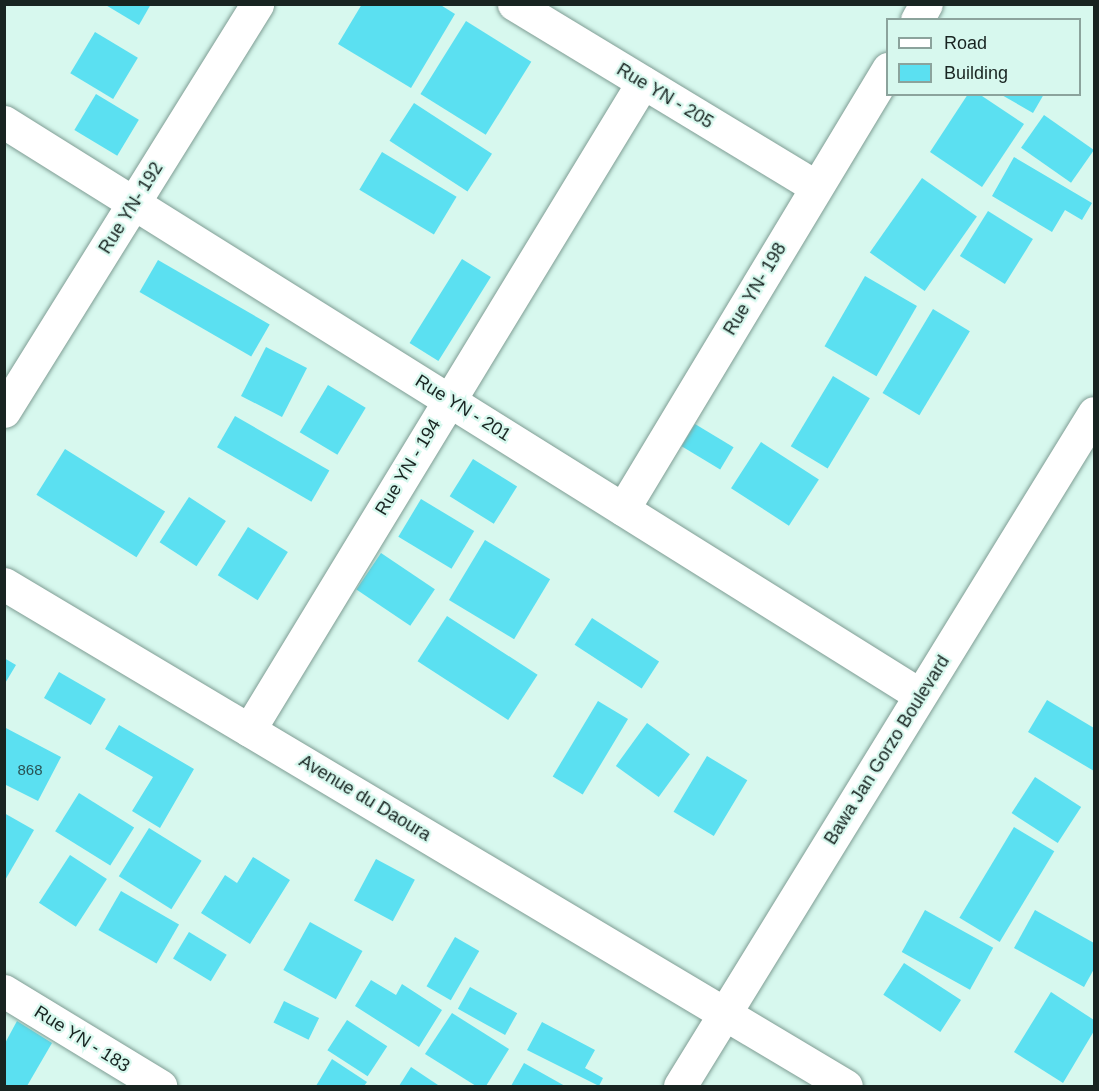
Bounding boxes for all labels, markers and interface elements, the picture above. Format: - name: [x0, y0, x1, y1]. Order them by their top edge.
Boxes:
- legend: [886, 18, 1081, 96]
- text: Road: [944, 33, 987, 53]
- street label: Rue YN - 205: [613, 59, 717, 133]
- text: Building: [944, 63, 1008, 83]
- street label: Rue YN- 192: [94, 158, 168, 258]
- street label: Rue YN- 198: [719, 239, 791, 339]
- street label: Rue YN - 201: [411, 370, 515, 446]
- street label: Rue YN - 194: [371, 415, 445, 519]
- street label: Bawa Jan Gorzo Boulevard: [820, 651, 954, 849]
- street label: Avenue du Daoura: [295, 750, 435, 846]
- house number: 868: [17, 761, 43, 779]
- street label: Rue YN - 183: [30, 1001, 134, 1077]

